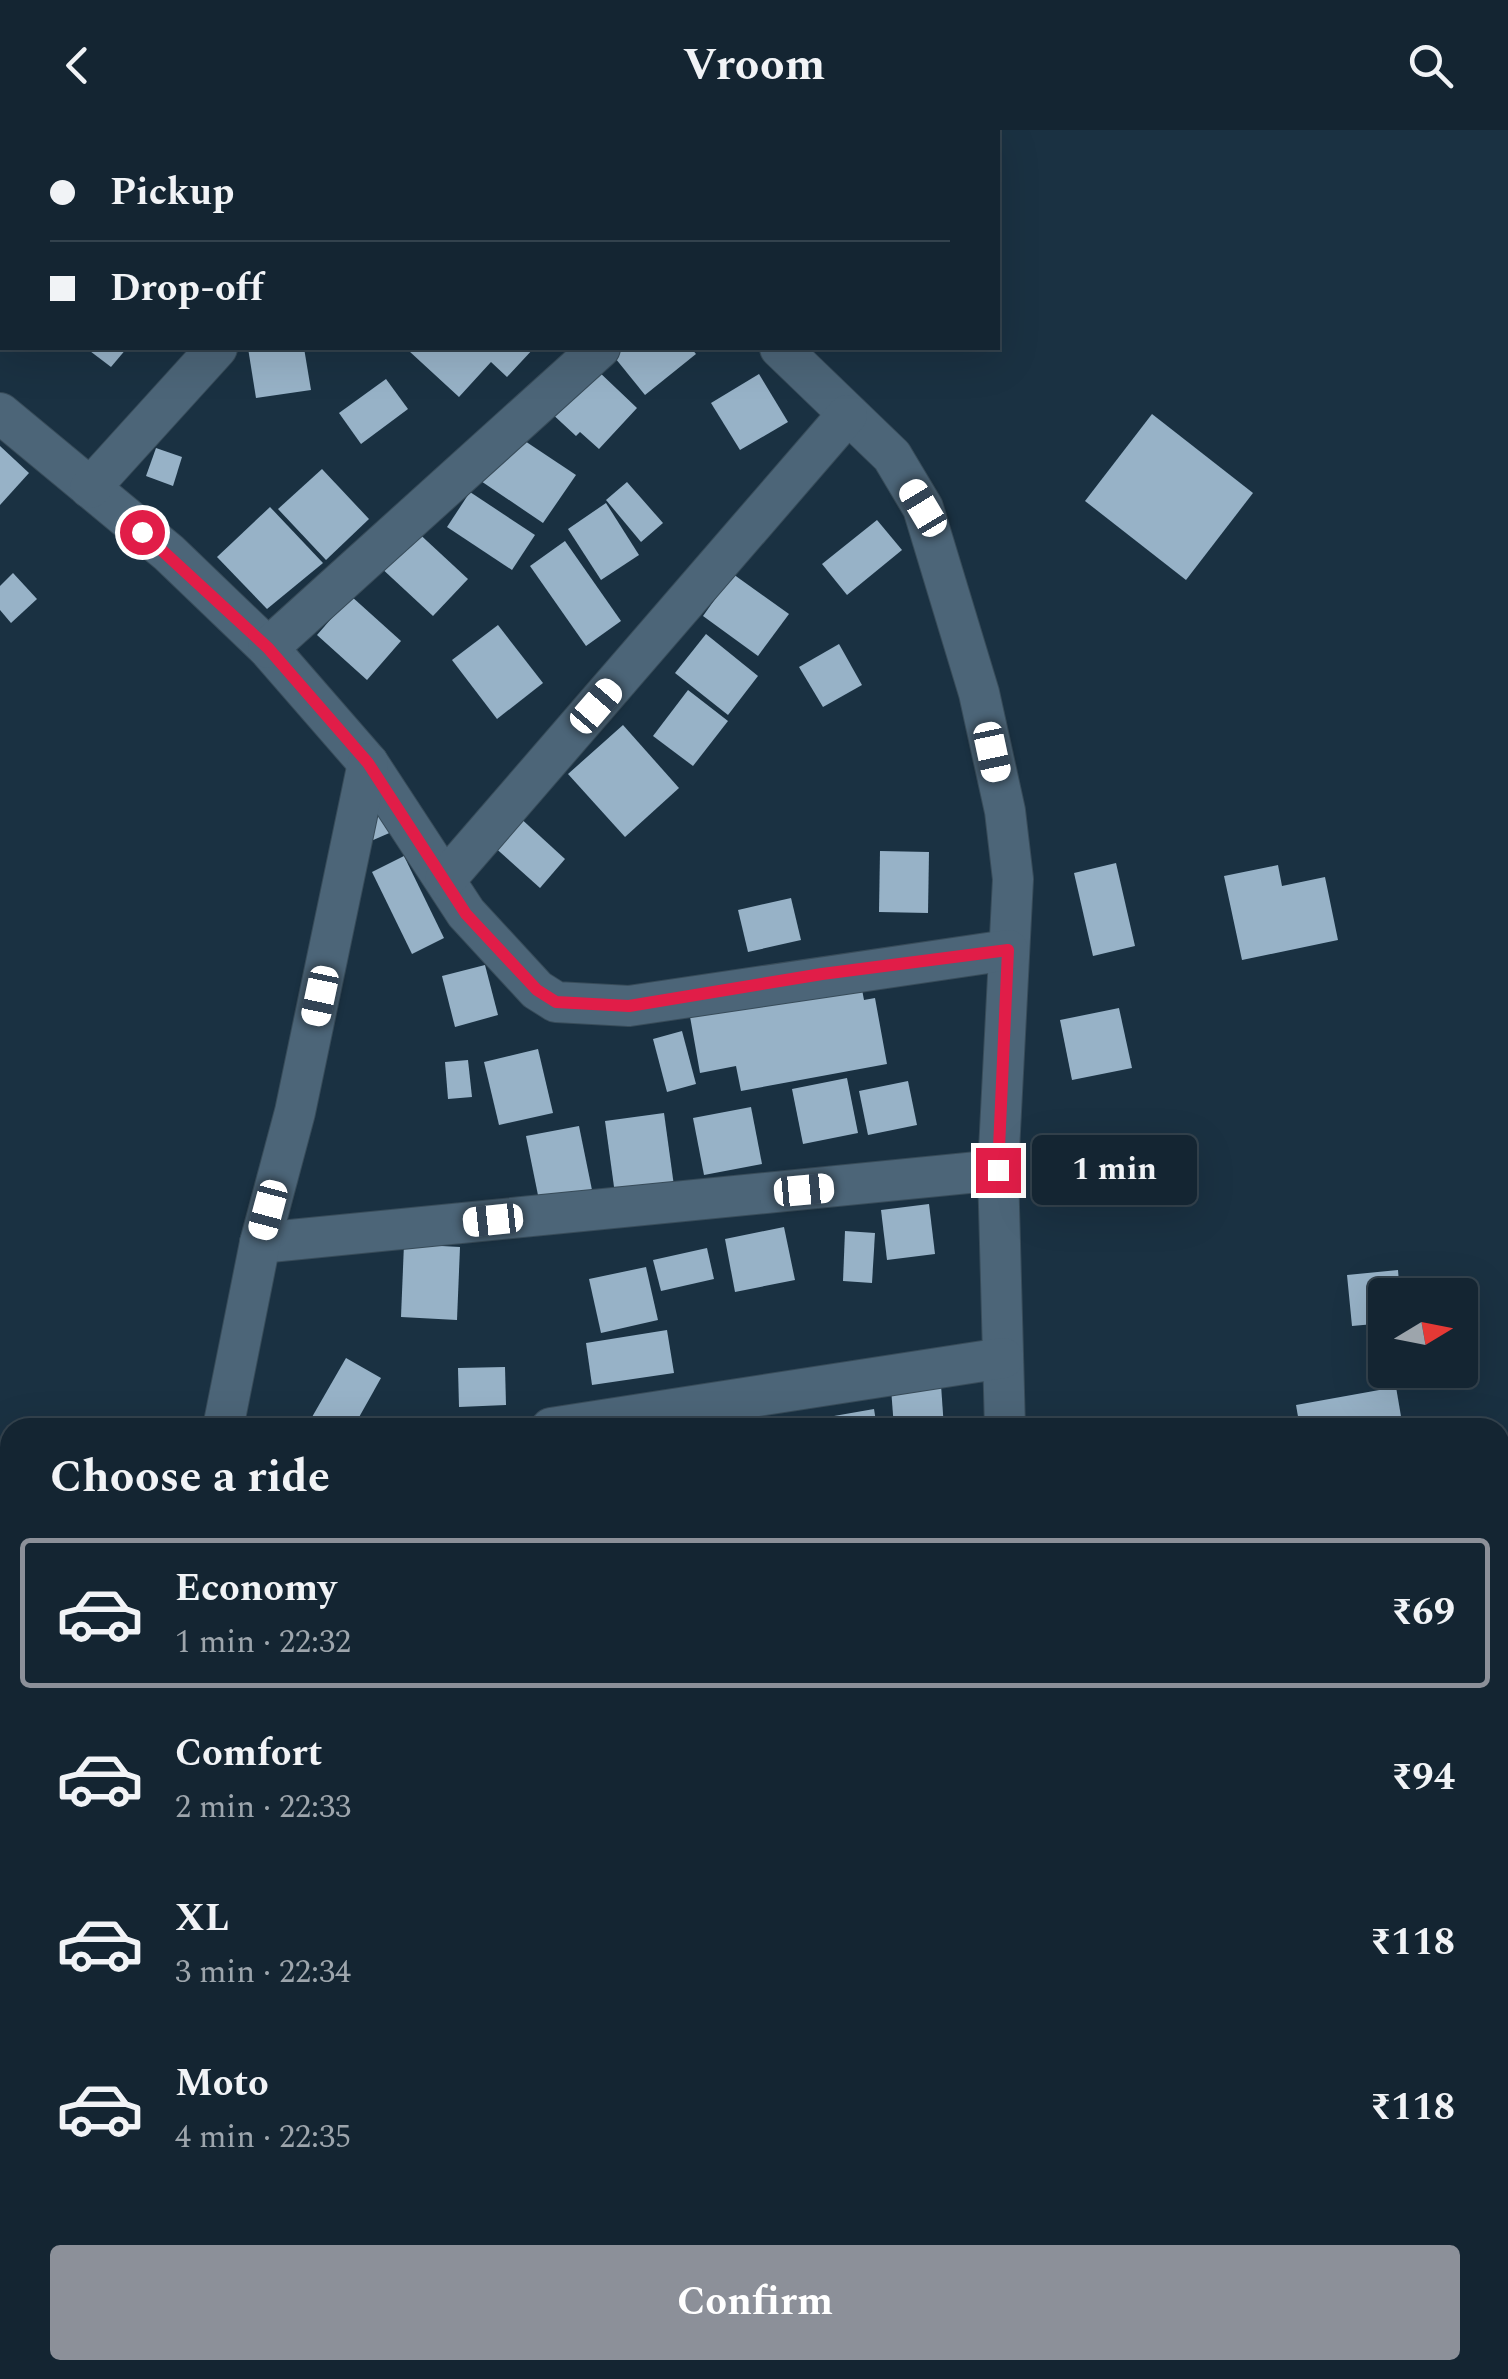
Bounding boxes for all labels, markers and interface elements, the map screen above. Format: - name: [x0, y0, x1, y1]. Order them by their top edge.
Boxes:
- text: Vroom: [683, 31, 825, 100]
- icon: back: [50, 38, 105, 93]
- icon: search: [1403, 38, 1458, 93]
- text: Pickup: [110, 164, 234, 222]
- text: Drop-off: [110, 260, 264, 318]
- car: [895, 475, 951, 541]
- route start: [120, 510, 165, 555]
- car: [565, 674, 627, 738]
- car: [971, 720, 1013, 784]
- car: [299, 964, 341, 1028]
- callout: 1 min: [1033, 1135, 1198, 1205]
- text: 1 min: [1072, 1145, 1157, 1194]
- route end: [976, 1148, 1021, 1193]
- car: [773, 1172, 835, 1208]
- car: [246, 1177, 290, 1243]
- car: [462, 1202, 524, 1238]
- north arrow: [1368, 1278, 1478, 1388]
- map controls: [1368, 1278, 1478, 1388]
- text: Choose a ride: [50, 1443, 330, 1512]
- text: Economy: [175, 1560, 336, 1618]
- icon: car: [55, 1568, 145, 1658]
- text: ₹69: [1391, 1584, 1455, 1642]
- text: 1 min · 22:32: [175, 1618, 351, 1667]
- text: Comfort: [175, 1725, 322, 1783]
- icon: car: [55, 1733, 145, 1823]
- text: ₹94: [1391, 1749, 1455, 1807]
- text: 2 min · 22:33: [175, 1783, 351, 1832]
- text: XL: [175, 1890, 229, 1948]
- icon: car: [55, 1898, 145, 1988]
- text: ₹118: [1370, 1914, 1455, 1972]
- text: 3 min · 22:34: [175, 1948, 351, 1997]
- text: Moto: [175, 2055, 269, 2113]
- icon: car: [55, 2063, 145, 2153]
- text: ₹118: [1370, 2079, 1455, 2137]
- text: 4 min · 22:35: [175, 2113, 351, 2162]
- button: Confirm: [50, 2245, 1460, 2360]

